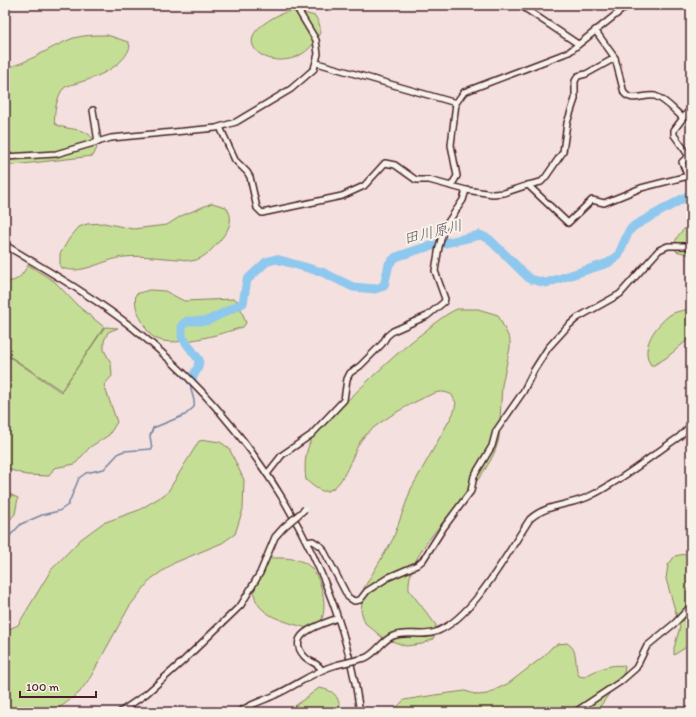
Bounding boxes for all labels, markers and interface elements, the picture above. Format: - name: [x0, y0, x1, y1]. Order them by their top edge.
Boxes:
- water label: 田川原川: [402, 216, 464, 248]
- scale bar: [20, 673, 96, 699]
- text: 100 m: [26, 680, 59, 694]

